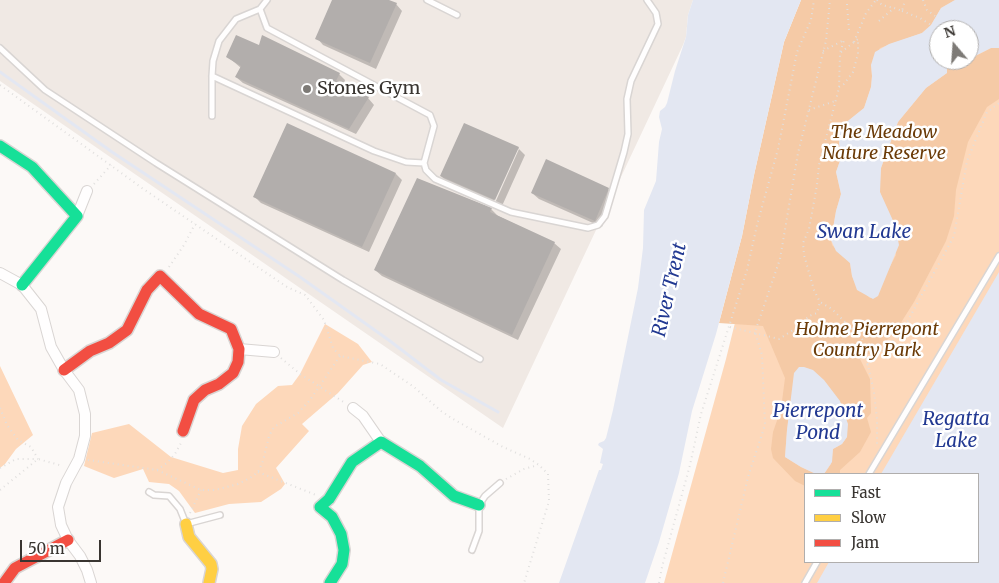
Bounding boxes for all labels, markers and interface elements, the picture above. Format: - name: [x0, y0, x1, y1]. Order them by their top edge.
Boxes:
- north arrow: [929, 20, 979, 70]
- text: N: [942, 21, 958, 42]
- place label: Stones Gym: [317, 78, 420, 100]
- marker: Stones Gym: [301, 83, 313, 95]
- park label: The Meadow Nature Reserve: [822, 122, 946, 164]
- water label: Swan Lake: [817, 222, 911, 244]
- water label: River Trent: [648, 241, 692, 339]
- park label: Holme Pierrepont Country Park: [795, 319, 939, 362]
- water label: Pierrepont Pond: [773, 401, 863, 445]
- water label: Regatta Lake: [922, 409, 990, 453]
- legend: [804, 473, 979, 563]
- text: Fast: [851, 483, 881, 502]
- text: Slow: [851, 508, 886, 527]
- scale bar: [22, 530, 104, 562]
- text: Jam: [851, 533, 879, 552]
- text: 50 m: [28, 539, 65, 558]

